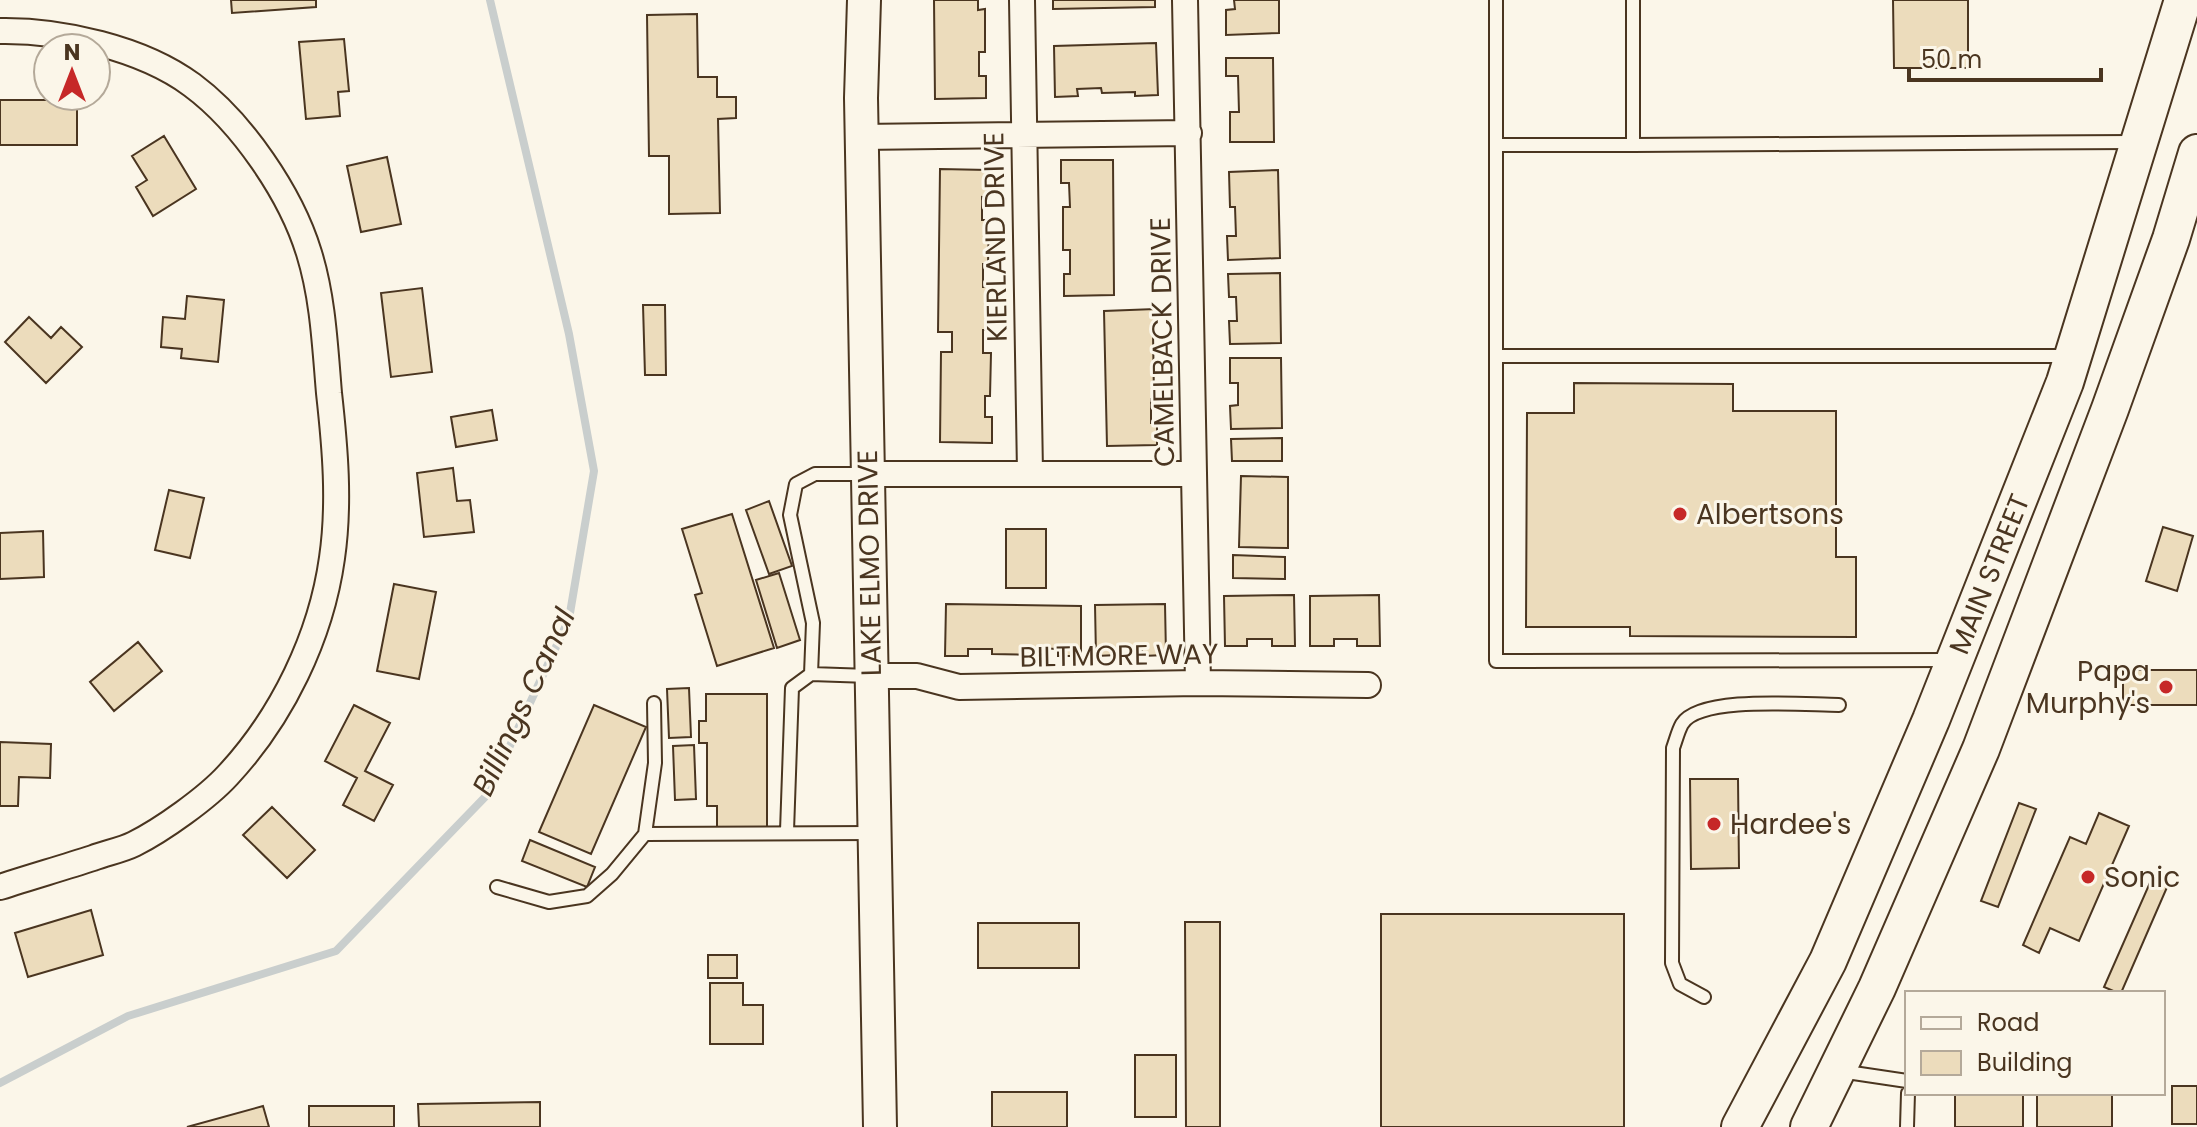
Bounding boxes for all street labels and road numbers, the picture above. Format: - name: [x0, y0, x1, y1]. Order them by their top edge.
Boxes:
- street label: KIERLAND DRIVE: [974, 132, 1017, 342]
- street label: CAMELBACK DRIVE: [1141, 217, 1184, 467]
- street label: LAKE ELMO DRIVE: [848, 449, 891, 677]
- street label: MAIN STREET: [1940, 488, 2039, 660]
- street label: BILTMORE WAY: [1019, 634, 1219, 677]

